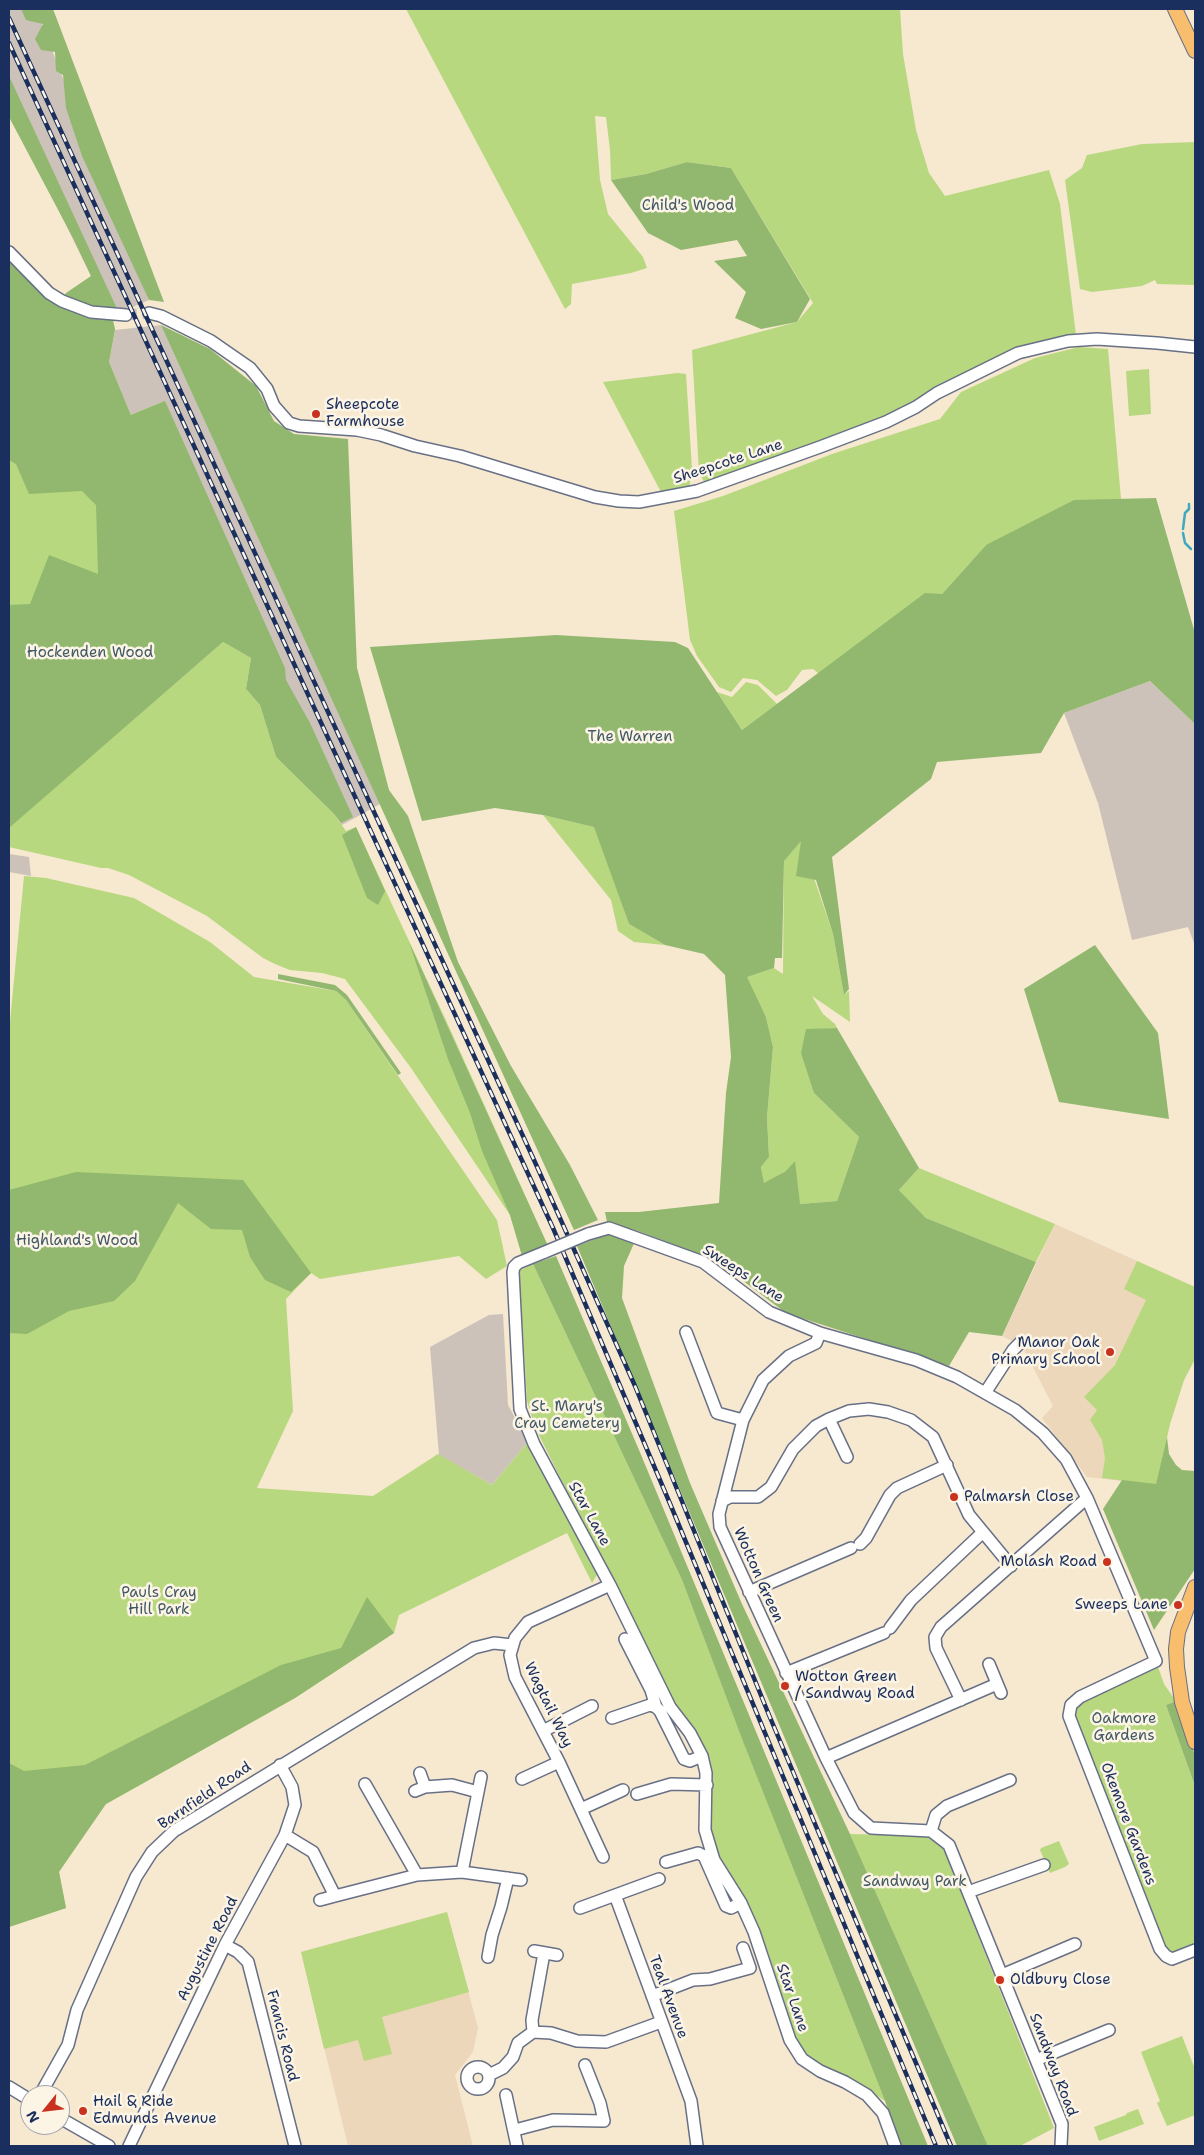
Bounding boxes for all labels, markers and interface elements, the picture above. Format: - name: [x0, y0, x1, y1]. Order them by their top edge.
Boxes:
- park label: Child's Wood: [642, 197, 734, 215]
- place label: Sheepcote Farmhouse: [326, 396, 405, 431]
- marker: Sheepcote Farmhouse: [310, 408, 322, 420]
- street label: Sheepcote Lane: [671, 436, 785, 488]
- park label: Hockenden Wood: [27, 644, 153, 662]
- park label: The Warren: [588, 728, 672, 746]
- park label: Highland's Wood: [16, 1232, 138, 1250]
- street label: Sweeps Lane: [699, 1241, 787, 1307]
- place label: Manor Oak Primary School: [991, 1334, 1100, 1369]
- marker: Manor Oak Primary School: [1104, 1346, 1116, 1358]
- park label: St. Mary's Cray Cemetery: [514, 1398, 620, 1433]
- street label: Star Lane: [564, 1479, 614, 1549]
- place label: Palmarsh Close: [964, 1488, 1074, 1506]
- marker: Palmarsh Close: [948, 1491, 960, 1503]
- street label: Wotton Green: [729, 1525, 787, 1625]
- place label: Molash Road: [1001, 1553, 1097, 1571]
- marker: Molash Road: [1101, 1556, 1113, 1568]
- park label: Pauls Cray Hill Park: [121, 1584, 197, 1619]
- place label: Sweeps Lane: [1075, 1596, 1168, 1614]
- marker: Sweeps Lane: [1172, 1599, 1184, 1611]
- street label: Wagtail Way: [520, 1659, 576, 1751]
- place label: Wotton Green / Sandway Road: [795, 1668, 915, 1703]
- marker: Wotton Green / Sandway Road: [779, 1680, 791, 1692]
- park label: Oakmore Gardens: [1092, 1710, 1156, 1745]
- street label: Barnfield Road: [155, 1758, 255, 1834]
- street label: Okemore Gardens: [1096, 1760, 1160, 1888]
- park label: Sandway Park: [863, 1873, 967, 1891]
- street label: Augustine Road: [174, 1894, 242, 2004]
- street label: Teal Avenue: [645, 1953, 691, 2041]
- street label: Star Lane: [772, 1962, 812, 2034]
- place label: Oldbury Close: [1010, 1971, 1111, 1989]
- marker: Oldbury Close: [994, 1974, 1006, 1986]
- street label: Francis Road: [262, 1988, 302, 2084]
- street label: Sandway Road: [1025, 2011, 1081, 2119]
- north arrow: [20, 2085, 70, 2135]
- place label: Hail & Ride Edmunds Avenue: [93, 2093, 217, 2128]
- marker: Hail & Ride Edmunds Avenue: [77, 2105, 89, 2117]
- text: N: [22, 2108, 43, 2126]

